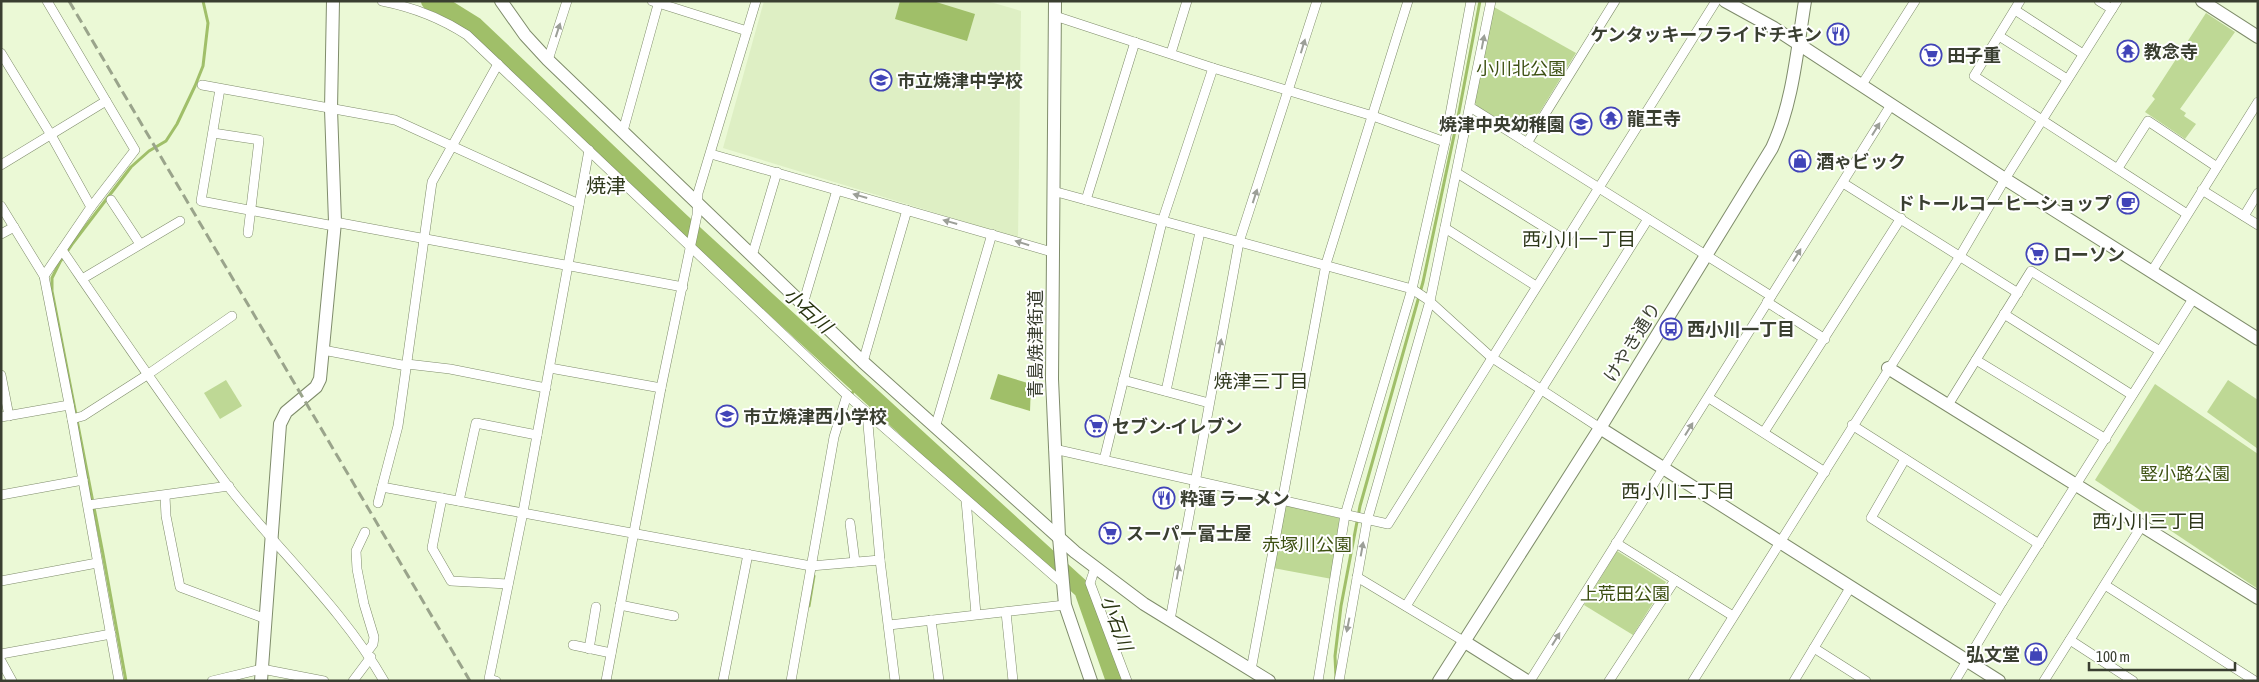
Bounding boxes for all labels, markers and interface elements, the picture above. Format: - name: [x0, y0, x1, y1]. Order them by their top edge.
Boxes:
- restaurant icon: ケンタッキーフライドチキン: [1826, 22, 1850, 46]
- one-way arrow: [554, 23, 562, 38]
- place label: ケンタッキーフライドチキン: [1590, 24, 1822, 45]
- one-way arrow: [1479, 33, 1487, 49]
- one-way arrow: [1300, 39, 1308, 54]
- temple icon: 教念寺: [2116, 39, 2140, 63]
- place label: 教念寺: [2144, 41, 2198, 62]
- supermarket icon: 田子重: [1919, 43, 1943, 67]
- place label: 田子重: [1947, 45, 2001, 66]
- park label: 小川北公園: [1476, 58, 1566, 79]
- school or university icon: 市立焼津中学校: [869, 68, 893, 92]
- place label: 市立焼津中学校: [897, 70, 1023, 91]
- temple icon: 龍王寺: [1599, 106, 1623, 130]
- place label: 龍王寺: [1627, 108, 1681, 129]
- school or university icon: 焼津中央幼稚園: [1569, 112, 1593, 136]
- place label: 焼津中央幼稚園: [1439, 114, 1565, 135]
- one-way arrow: [1871, 122, 1881, 136]
- shop icon: 酒ゃビック: [1788, 149, 1812, 173]
- place label: 酒ゃビック: [1816, 151, 1906, 172]
- district label: 焼津: [586, 174, 626, 197]
- one-way arrow: [1251, 188, 1259, 203]
- cafe icon: ドトールコーヒーショップ: [2116, 191, 2140, 215]
- one-way arrow: [853, 192, 868, 200]
- place label: ドトールコーヒーショップ: [1897, 193, 2112, 214]
- one-way arrow: [942, 218, 957, 226]
- district label: 西小川一丁目: [1522, 228, 1636, 250]
- one-way arrow: [1015, 239, 1030, 247]
- supermarket icon: ローソン: [2025, 242, 2049, 266]
- place label: ローソン: [2053, 244, 2125, 265]
- one-way arrow: [1792, 249, 1801, 262]
- water label: 小石川: [779, 283, 838, 339]
- street label: 青島焼津街道: [1025, 290, 1046, 398]
- street label: けやき通り: [1599, 298, 1665, 386]
- bus stop icon: 西小川一丁目: [1659, 317, 1683, 341]
- place label: 西小川一丁目: [1687, 319, 1795, 340]
- one-way arrow: [1216, 339, 1224, 354]
- district label: 焼津三丁目: [1213, 370, 1309, 392]
- school or university icon: 市立焼津西小学校: [715, 404, 739, 428]
- place label: 市立焼津西小学校: [743, 406, 887, 427]
- supermarket icon: セブン-イレブン: [1084, 414, 1108, 438]
- place label: セブン-イレブン: [1112, 416, 1243, 437]
- one-way arrow: [1684, 422, 1694, 435]
- park label: 竪小路公園: [2140, 463, 2230, 484]
- district label: 西小川二丁目: [1621, 480, 1735, 502]
- restaurant icon: 粋蓮 ラーメン: [1152, 486, 1176, 510]
- place label: 粋蓮 ラーメン: [1180, 488, 1290, 509]
- district label: 西小川三丁目: [2092, 510, 2206, 532]
- supermarket icon: スーパー富士屋: [1098, 521, 1122, 545]
- place label: スーパー富士屋: [1126, 523, 1252, 544]
- park label: 赤塚川公園: [1262, 534, 1352, 555]
- one-way arrow: [1358, 541, 1366, 557]
- one-way arrow: [1175, 563, 1183, 579]
- park label: 上荒田公園: [1580, 583, 1670, 604]
- water label: 小石川: [1097, 592, 1138, 655]
- one-way arrow: [1344, 618, 1352, 633]
- one-way arrow: [1551, 633, 1561, 646]
- scale bar: [2089, 640, 2235, 672]
- shop icon: 弘文堂: [2024, 642, 2048, 666]
- place label: 弘文堂: [1966, 644, 2020, 665]
- text: 100 m: [2096, 648, 2130, 665]

